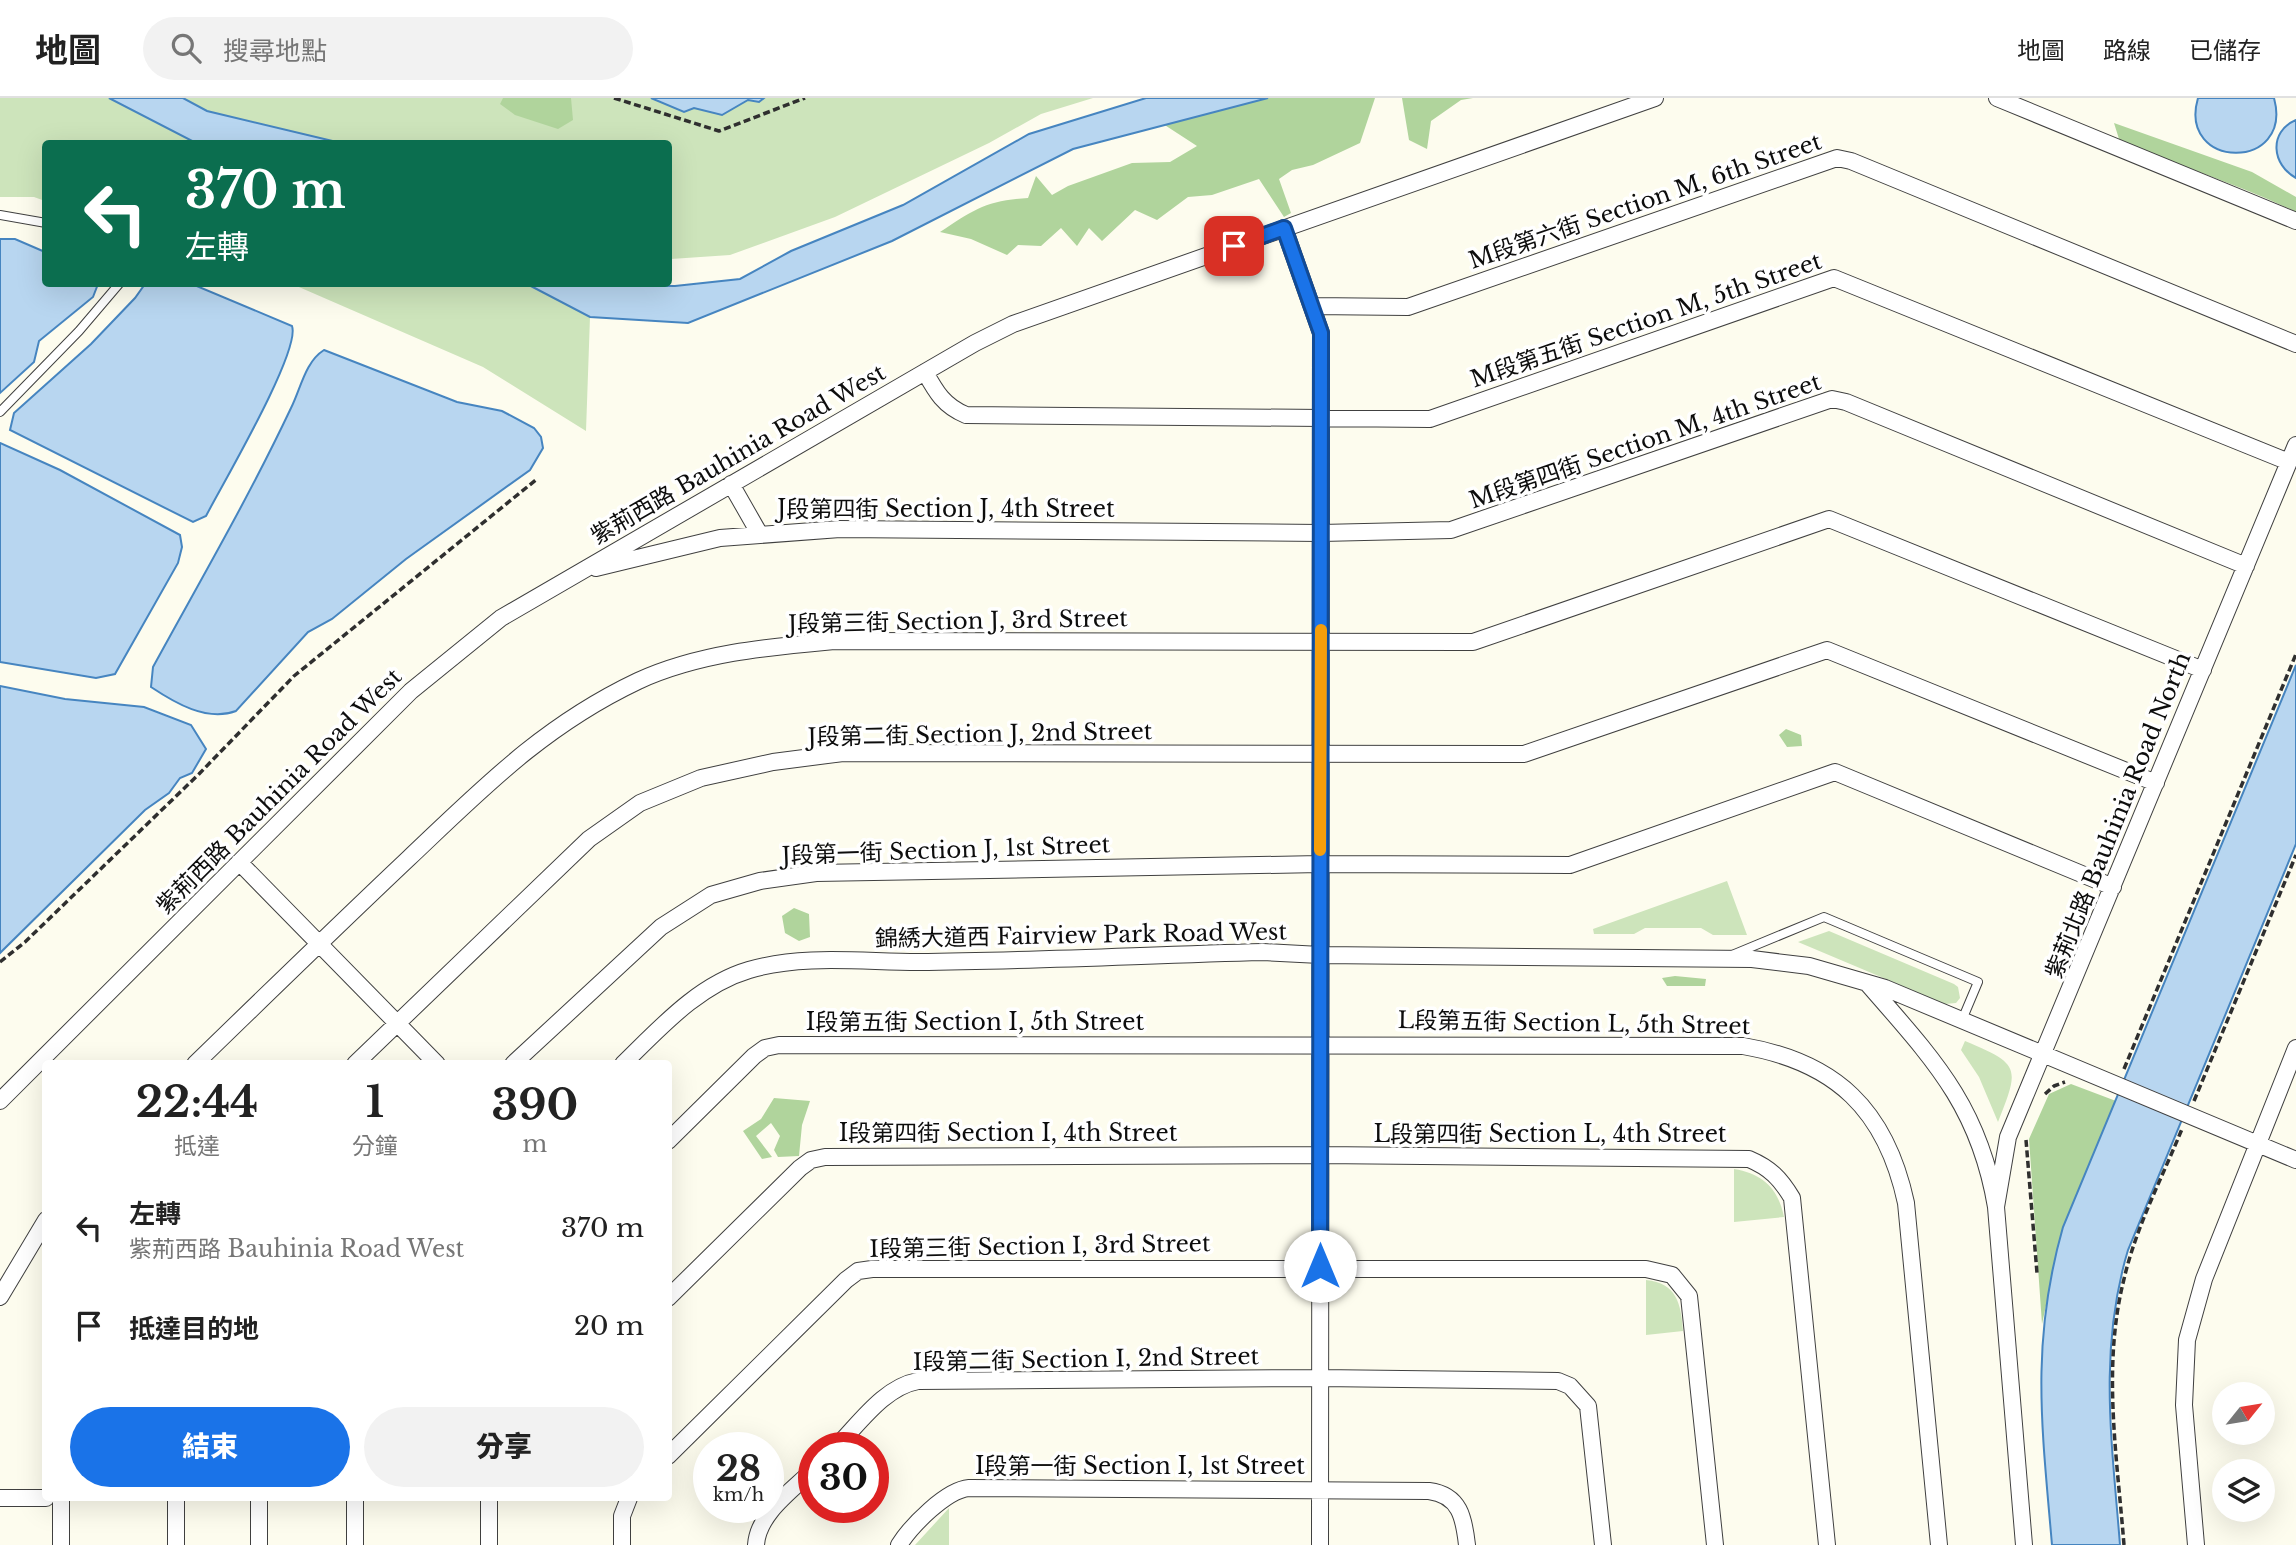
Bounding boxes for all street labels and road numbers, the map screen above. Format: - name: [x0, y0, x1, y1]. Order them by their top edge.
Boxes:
- street label: M段第六街 Section M, 6th Street: [1465, 127, 1825, 275]
- street label: M段第五街 Section M, 5th Street: [1467, 247, 1825, 393]
- street label: 紫荊西路 Bauhinia Road West: [586, 358, 890, 550]
- street label: M段第四街 Section M, 4th Street: [1466, 367, 1825, 514]
- street label: J段第四街 Section J, 4th Street: [774, 495, 1115, 523]
- street label: J段第三街 Section J, 3rd Street: [785, 604, 1128, 638]
- street label: 紫荊北路 Bauhinia Road North: [2040, 648, 2196, 982]
- street label: 紫荊西路 Bauhinia Road West: [151, 662, 408, 919]
- street label: J段第二街 Section J, 2nd Street: [804, 717, 1153, 751]
- street label: J段第一街 Section J, 1st Street: [778, 830, 1111, 870]
- street label: 錦綉大道西 Fairview Park Road West: [875, 917, 1288, 953]
- street label: L段第五街 Section L, 5th Street: [1397, 1006, 1751, 1040]
- street label: I段第五街 Section I, 5th Street: [806, 1008, 1144, 1036]
- street label: I段第四街 Section I, 4th Street: [839, 1119, 1178, 1147]
- street label: L段第四街 Section L, 4th Street: [1373, 1120, 1727, 1148]
- street label: I段第三街 Section I, 3rd Street: [869, 1229, 1211, 1263]
- street label: I段第二街 Section I, 2nd Street: [913, 1342, 1260, 1376]
- street label: I段第一街 Section I, 1st Street: [975, 1452, 1305, 1480]

